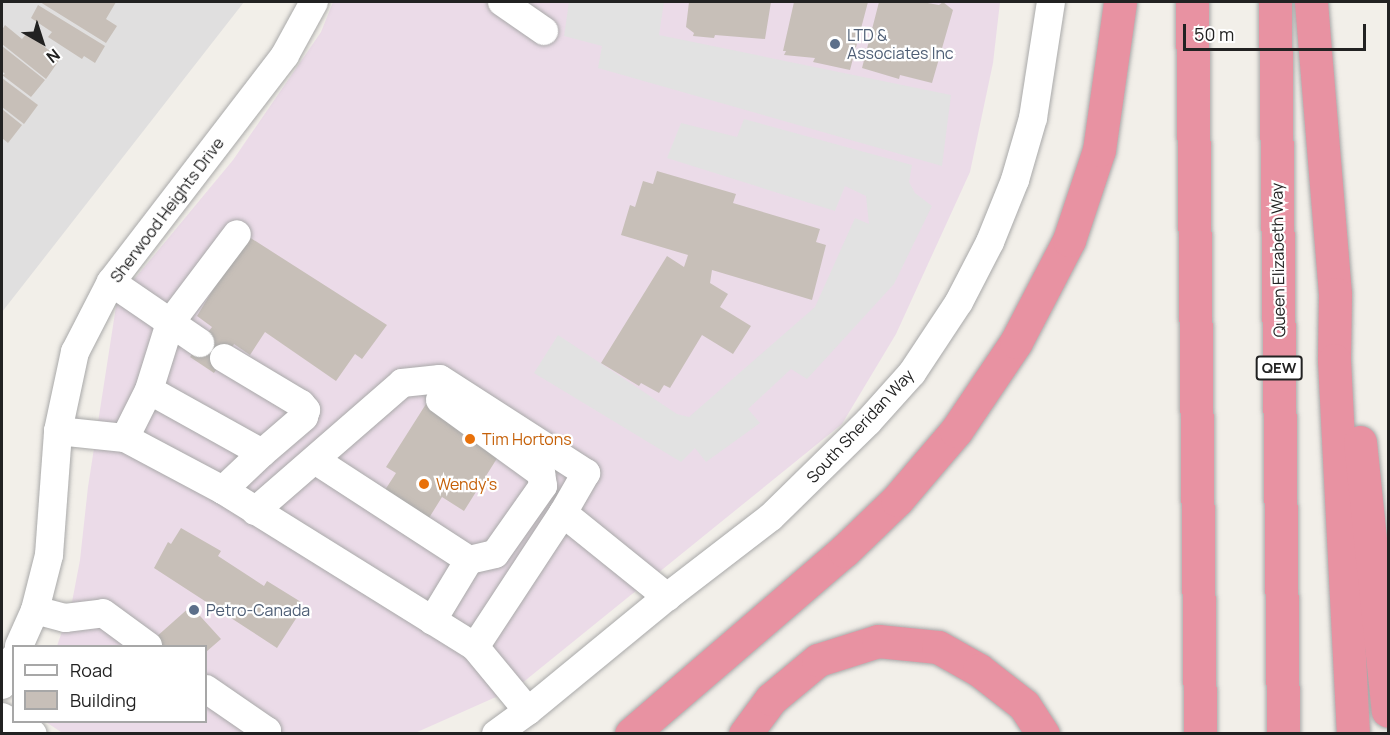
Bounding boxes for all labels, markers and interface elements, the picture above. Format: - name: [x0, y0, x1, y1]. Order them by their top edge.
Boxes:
- north arrow: [12, 12, 72, 72]
- scale bar: [1186, 12, 1369, 50]
- text: 50 m: [1194, 22, 1234, 46]
- place label: LTD & Associates Inc: [847, 25, 954, 63]
- marker: LTD & Associates Inc: [828, 37, 842, 51]
- text: N: [42, 44, 65, 68]
- street label: Sherwood Heights Drive: [106, 134, 228, 286]
- street label: Queen Elizabeth Way: [1267, 182, 1289, 338]
- road number: QEW: [1255, 356, 1303, 380]
- street label: South Sheridan Way: [802, 365, 918, 487]
- place label: Tim Hortons: [482, 429, 572, 449]
- marker: Tim Hortons: [463, 432, 477, 446]
- place label: Wendy's: [436, 474, 497, 494]
- marker: Wendy's: [417, 477, 431, 491]
- place label: Petro-Canada: [206, 600, 310, 620]
- marker: Petro-Canada: [187, 603, 201, 617]
- legend: [12, 645, 207, 723]
- text: Road: [70, 658, 113, 682]
- text: Building: [70, 688, 136, 712]

